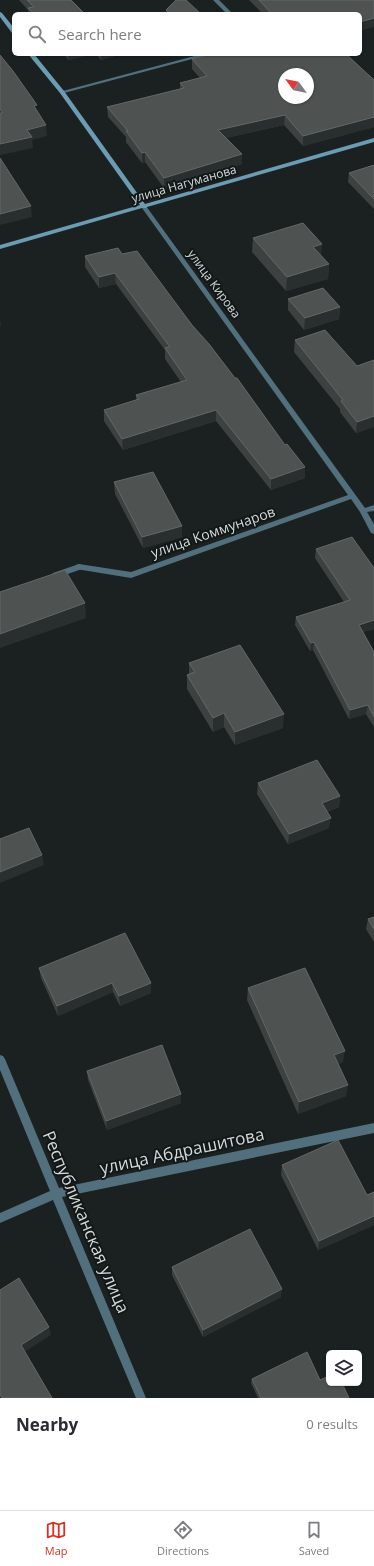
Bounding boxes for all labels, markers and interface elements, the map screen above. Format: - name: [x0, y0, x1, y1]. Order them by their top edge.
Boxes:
- search box: [12, 12, 362, 56]
- icon: search: [26, 23, 48, 45]
- text: Search here: [58, 24, 142, 44]
- north arrow: [278, 68, 314, 104]
- street label: улица Нагуманова: [129, 160, 238, 207]
- street label: улица Кирова: [184, 246, 245, 321]
- street label: улица Коммунаров: [148, 501, 278, 562]
- street label: улица Абдрашитова: [98, 1122, 266, 1179]
- street label: Республиканская улица: [38, 1127, 135, 1316]
- map controls: [326, 1350, 362, 1386]
- button: layers: [326, 1350, 362, 1386]
- text: Nearby: [16, 1413, 78, 1436]
- text: 0 results: [306, 1415, 358, 1433]
- tab: Map: [45, 1519, 68, 1558]
- tab: Directions: [157, 1519, 209, 1558]
- tab: Saved: [299, 1519, 329, 1558]

